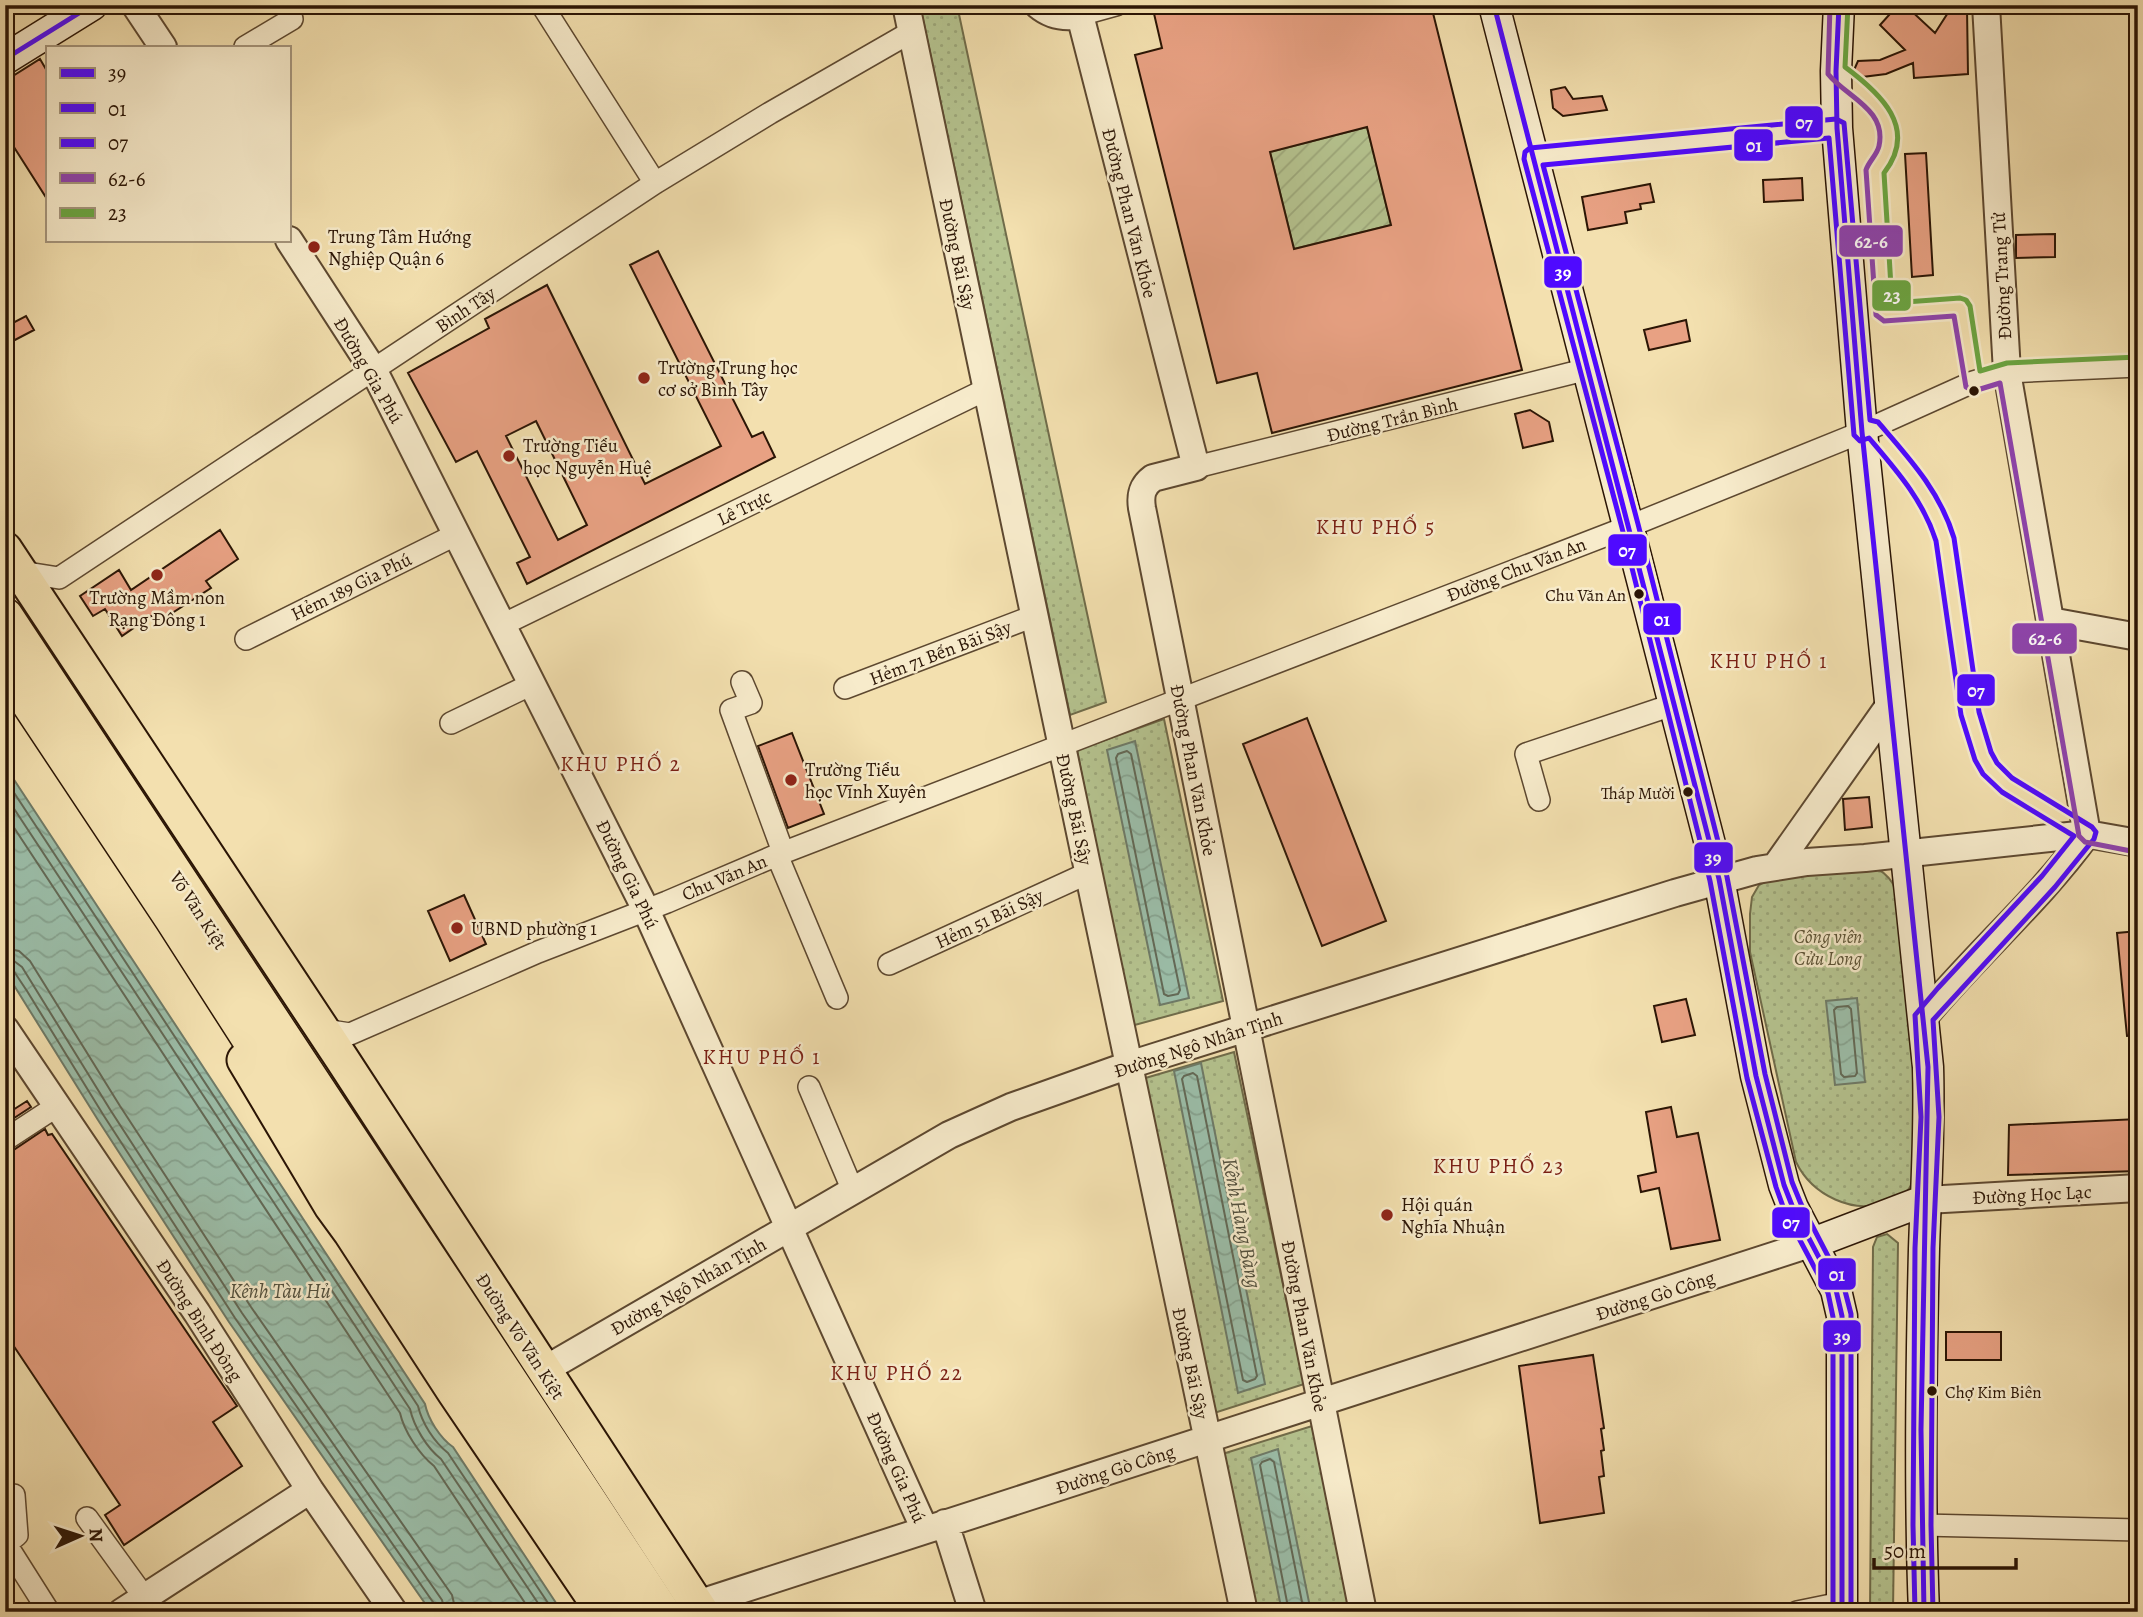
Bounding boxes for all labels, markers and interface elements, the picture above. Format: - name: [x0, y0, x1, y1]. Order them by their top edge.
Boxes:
- legend: [46, 46, 290, 242]
- text: 39: [108, 59, 126, 87]
- text: 01: [108, 95, 126, 123]
- line badge: 07: [1784, 105, 1824, 139]
- text: 07: [1795, 110, 1814, 136]
- street label: Đường Phan Văn Khỏe: [1095, 126, 1163, 301]
- line badge: 01: [1733, 128, 1774, 162]
- text: 07: [108, 129, 128, 157]
- text: 01: [1746, 133, 1762, 159]
- text: 62-6: [108, 165, 146, 193]
- street label: Đường Bãi Sậy: [933, 196, 982, 313]
- text: 23: [108, 199, 127, 227]
- street label: Đường Trang Tử: [1986, 211, 2018, 340]
- place label: Trung Tâm Hướng Nghiệp Quận 6: [328, 224, 472, 272]
- line badge: 62-6: [1838, 224, 1904, 258]
- text: 62-6: [1854, 229, 1888, 255]
- marker: Trung Tâm Hướng Nghiệp Quận 6: [306, 239, 322, 255]
- line badge: 39: [1543, 255, 1583, 289]
- text: 39: [1555, 260, 1572, 286]
- line badge: 23: [1871, 279, 1912, 312]
- street label: Bình Tây: [430, 280, 501, 339]
- text: 23: [1883, 283, 1901, 309]
- street label: Đường Gia Phú: [327, 313, 409, 429]
- place label: Trường Trung học cơ sở Bình Tây: [658, 355, 798, 403]
- marker: Trường Trung học cơ sở Bình Tây: [636, 370, 652, 386]
- unlabelled marker: [1967, 384, 1981, 398]
- street label: Đường Trần Bình: [1324, 391, 1461, 449]
- place label: Trường Tiểu học Nguyễn Huệ: [523, 433, 651, 481]
- marker: Trường Tiểu học Nguyễn Huệ: [501, 448, 517, 464]
- street label: Lê Trực: [713, 484, 776, 532]
- district label: KHU PHỐ 5: [1316, 513, 1436, 541]
- street label: Đường Chu Văn An: [1443, 532, 1589, 606]
- line badge: 07: [1607, 533, 1648, 567]
- text: 07: [1618, 538, 1637, 564]
- street label: Hẻm 189 Gia Phú: [287, 546, 417, 627]
- marker: Trường Mầm non Rạng Đông 1: [149, 567, 165, 583]
- place label: Chu Văn An: [1545, 584, 1626, 604]
- place label: Trường Mầm non Rạng Đông 1: [89, 585, 225, 633]
- marker: Chu Văn An: [1632, 587, 1646, 601]
- line badge: 01: [1642, 602, 1682, 636]
- text: 01: [1654, 607, 1670, 633]
- street label: Hẻm 71 Bến Bãi Sậy: [866, 614, 1016, 692]
- line badge: 62-6: [2011, 622, 2078, 655]
- text: 62-6: [2028, 626, 2062, 652]
- district label: KHU PHỐ 1: [1710, 647, 1828, 675]
- line badge: 07: [1956, 673, 1996, 707]
- text: 07: [1967, 678, 1986, 704]
- street label: Đường Phan Văn Khỏe: [1164, 682, 1222, 858]
- district label: KHU PHỐ 2: [560, 750, 682, 778]
- street label: Đường Bãi Sậy: [1050, 751, 1099, 868]
- place label: Trường Tiểu học Vĩnh Xuyên: [805, 757, 926, 805]
- marker: Trường Tiểu học Vĩnh Xuyên: [783, 772, 799, 788]
- place label: Tháp Mười: [1601, 782, 1675, 805]
- marker: Tháp Mười: [1681, 785, 1695, 799]
- street label: Đường Gia Phú: [589, 815, 665, 934]
- line badge: 39: [1693, 841, 1734, 874]
- text: 39: [1705, 845, 1722, 871]
- street label: Chu Văn An: [678, 848, 771, 908]
- street label: Võ Văn Kiệt: [163, 865, 233, 955]
- street label: Hẻm 51 Bãi Sậy: [931, 882, 1048, 955]
- place label: UBND phường 1: [471, 916, 597, 942]
- marker: UBND phường 1: [449, 920, 465, 936]
- park label: Công viên Cửu Long: [1794, 924, 1863, 972]
- street label: Đường Ngô Nhân Tịnh: [1111, 1005, 1286, 1085]
- district label: KHU PHỐ 1: [703, 1043, 821, 1071]
- district label: KHU PHỐ 23: [1433, 1152, 1565, 1180]
- water label: Kênh Hàng Bàng: [1216, 1156, 1268, 1291]
- street label: Đường Học Lạc: [1972, 1179, 2092, 1211]
- place label: Hội quán Nghĩa Nhuận: [1401, 1192, 1505, 1240]
- line badge: 07: [1771, 1206, 1811, 1239]
- marker: Hội quán Nghĩa Nhuận: [1379, 1207, 1395, 1223]
- text: 07: [1782, 1210, 1801, 1236]
- street label: Đường Ngô Nhân Tịnh: [606, 1232, 771, 1342]
- street label: Đường Phan Văn Khỏe: [1275, 1238, 1333, 1414]
- street label: Đường Bình Đông: [150, 1254, 249, 1387]
- line badge: 01: [1817, 1257, 1857, 1291]
- text: 01: [1829, 1262, 1845, 1288]
- street label: Đường Gò Công: [1592, 1264, 1719, 1327]
- street label: Đường Võ Văn Kiệt: [469, 1268, 571, 1405]
- water label: Kênh Tàu Hủ: [229, 1277, 331, 1305]
- street label: Đường Bãi Sậy: [1166, 1305, 1215, 1422]
- line badge: 39: [1822, 1319, 1862, 1353]
- text: 39: [1834, 1324, 1851, 1350]
- district label: KHU PHỐ 22: [830, 1359, 964, 1387]
- place label: Chợ Kim Biên: [1945, 1381, 2042, 1404]
- marker: Chợ Kim Biên: [1925, 1384, 1939, 1398]
- street label: Đường Gia Phú: [860, 1408, 932, 1528]
- street label: Đường Gò Công: [1052, 1438, 1179, 1501]
- north arrow: [46, 1502, 116, 1572]
- scale bar: [1874, 1526, 2015, 1570]
- text: N: [83, 1528, 109, 1543]
- text: 50 m: [1884, 1537, 1926, 1565]

